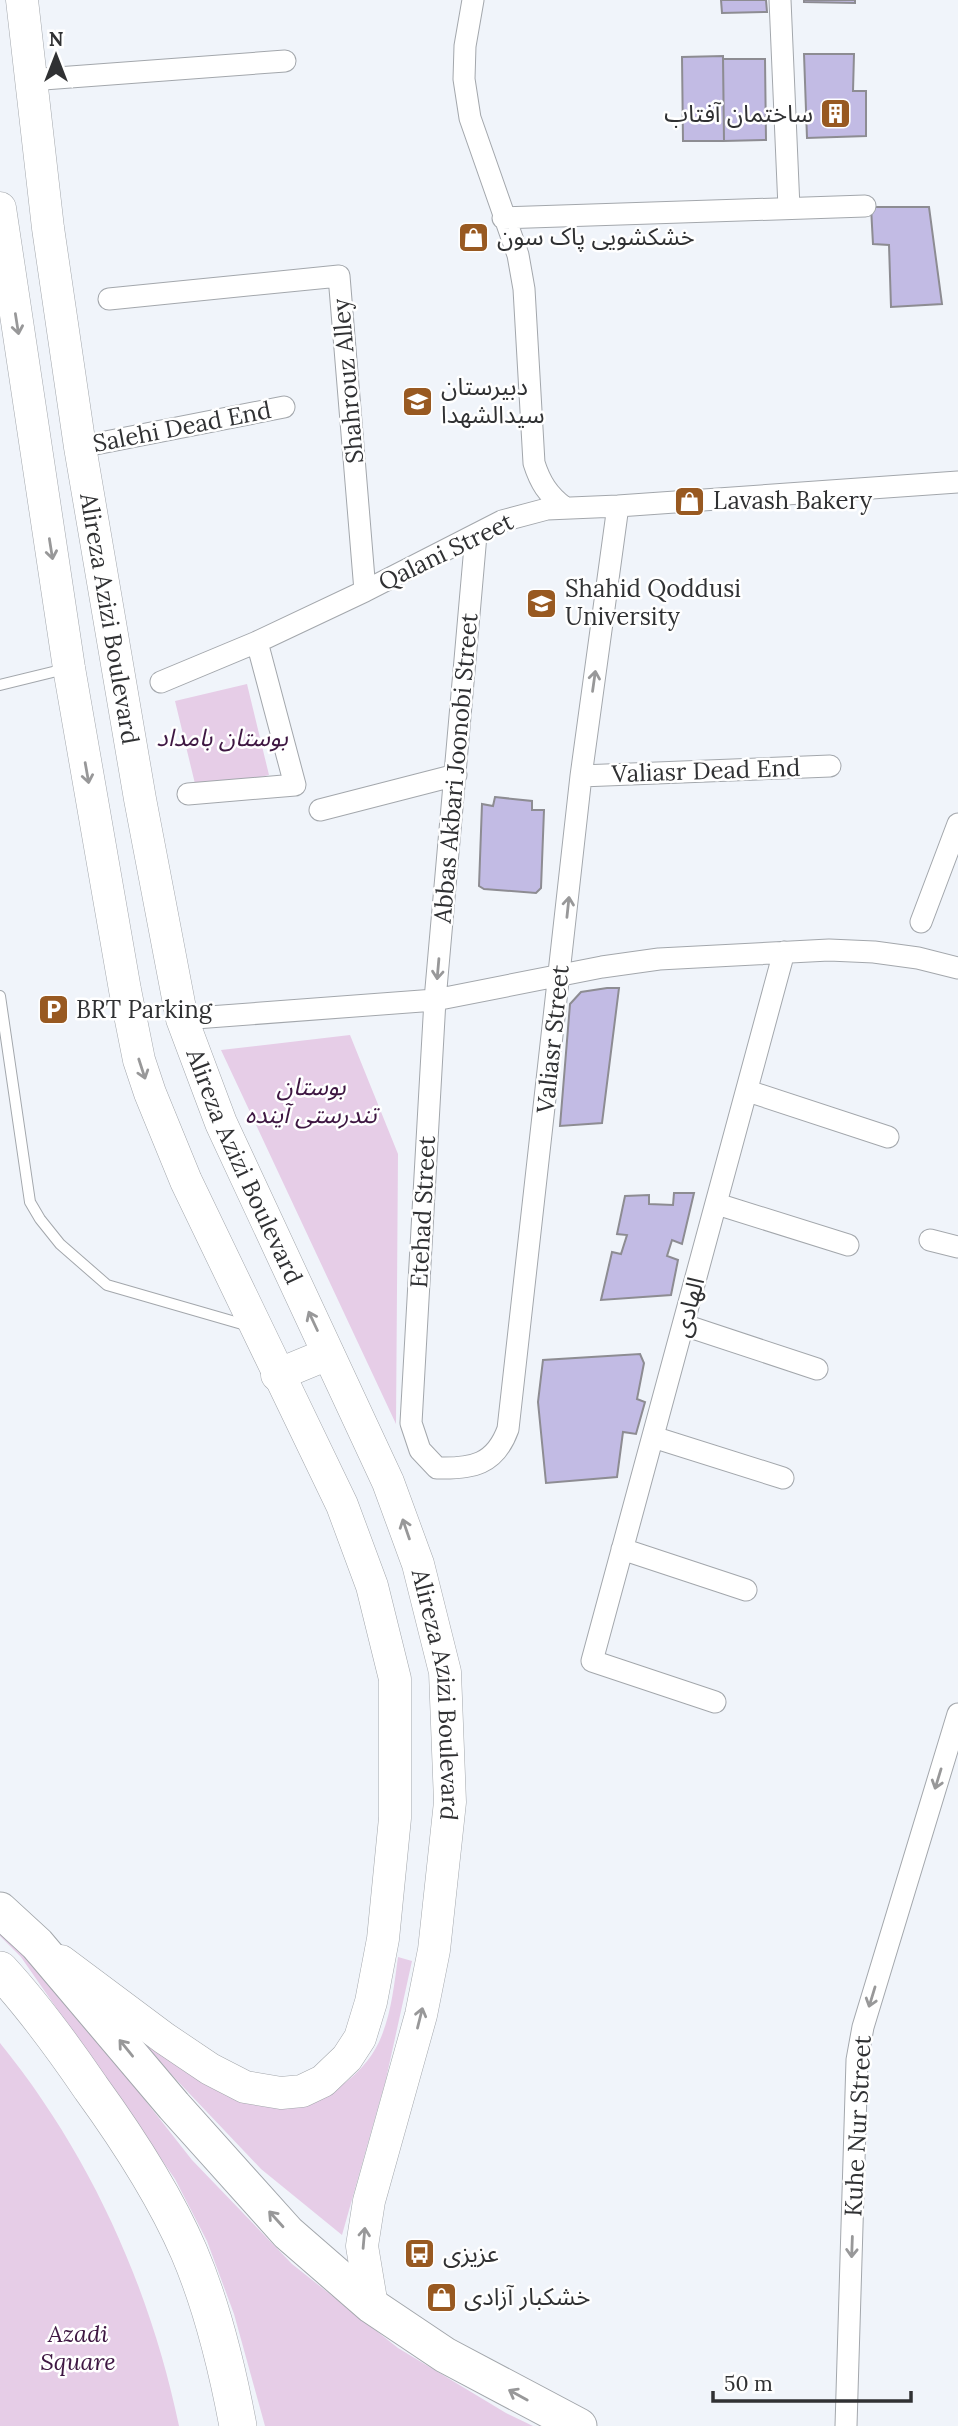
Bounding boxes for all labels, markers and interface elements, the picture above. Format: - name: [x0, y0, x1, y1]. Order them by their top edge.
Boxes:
- north arrow: [21, 21, 91, 91]
- text: N: [49, 27, 64, 51]
- building icon: ساختمان آفتاب: [819, 97, 853, 131]
- place label: ساختمان آفتاب: [664, 98, 813, 129]
- shop icon: خشکشویی پاک سون: [457, 220, 491, 254]
- place label: خشکشویی پاک سون: [497, 221, 695, 252]
- street label: Shahrouz Alley: [325, 297, 370, 465]
- one-way arrow: [11, 312, 24, 335]
- place label: دبيرستان سیدالشهدا: [441, 371, 545, 430]
- school or university icon: دبيرستان سیدالشهدا: [401, 384, 435, 418]
- street label: Salehi Dead End: [90, 394, 274, 459]
- shop icon: Lavash Bakery: [673, 484, 707, 518]
- place label: Lavash Bakery: [713, 485, 872, 516]
- street label: Alireza Azizi Boulevard: [73, 490, 146, 747]
- street label: Qalani Street: [373, 505, 519, 598]
- one-way arrow: [45, 537, 58, 560]
- place label: Shahid Qoddusi University: [565, 573, 741, 632]
- school or university icon: Shahid Qoddusi University: [525, 586, 559, 620]
- street label: Abbas Akbari Joonobi Street: [426, 611, 485, 925]
- one-way arrow: [588, 670, 601, 693]
- park label: بوستان بامداد: [156, 722, 288, 753]
- street label: Valiasr Dead End: [610, 752, 801, 789]
- one-way arrow: [81, 761, 95, 784]
- one-way arrow: [561, 896, 574, 919]
- one-way arrow: [431, 957, 444, 980]
- street label: Valiasr Street: [529, 963, 576, 1116]
- parking icon: BRT Parking: [36, 993, 70, 1027]
- place label: BRT Parking: [76, 994, 213, 1025]
- street label: Alireza Azizi Boulevard: [179, 1043, 310, 1289]
- one-way arrow: [137, 1058, 150, 1080]
- park label: بوستان تندرستی آینده: [245, 1071, 381, 1130]
- street label: Etehad Street: [403, 1134, 442, 1289]
- street label: الهادی: [666, 1273, 711, 1340]
- one-way arrow: [306, 1311, 319, 1332]
- one-way arrow: [399, 1518, 412, 1540]
- street label: Alireza Azizi Boulevard: [405, 1565, 466, 1822]
- one-way arrow: [931, 1768, 944, 1790]
- one-way arrow: [865, 1986, 878, 2008]
- one-way arrow: [414, 2007, 427, 2030]
- street label: Kuhe Nur Street: [837, 2034, 878, 2217]
- one-way arrow: [118, 2039, 134, 2057]
- one-way arrow: [267, 2211, 284, 2228]
- one-way arrow: [358, 2228, 371, 2250]
- one-way arrow: [845, 2235, 858, 2258]
- bus stop icon: عزیزی: [403, 2237, 437, 2271]
- place label: عزیزی: [443, 2238, 499, 2269]
- shop icon: خشکبار آزادی: [424, 2280, 458, 2314]
- place label: خشکبار آزادی: [464, 2281, 590, 2312]
- park label: Azadi Square: [40, 2318, 116, 2377]
- scale bar: [713, 2360, 911, 2404]
- text: 50 m: [724, 2370, 773, 2397]
- one-way arrow: [508, 2388, 529, 2401]

